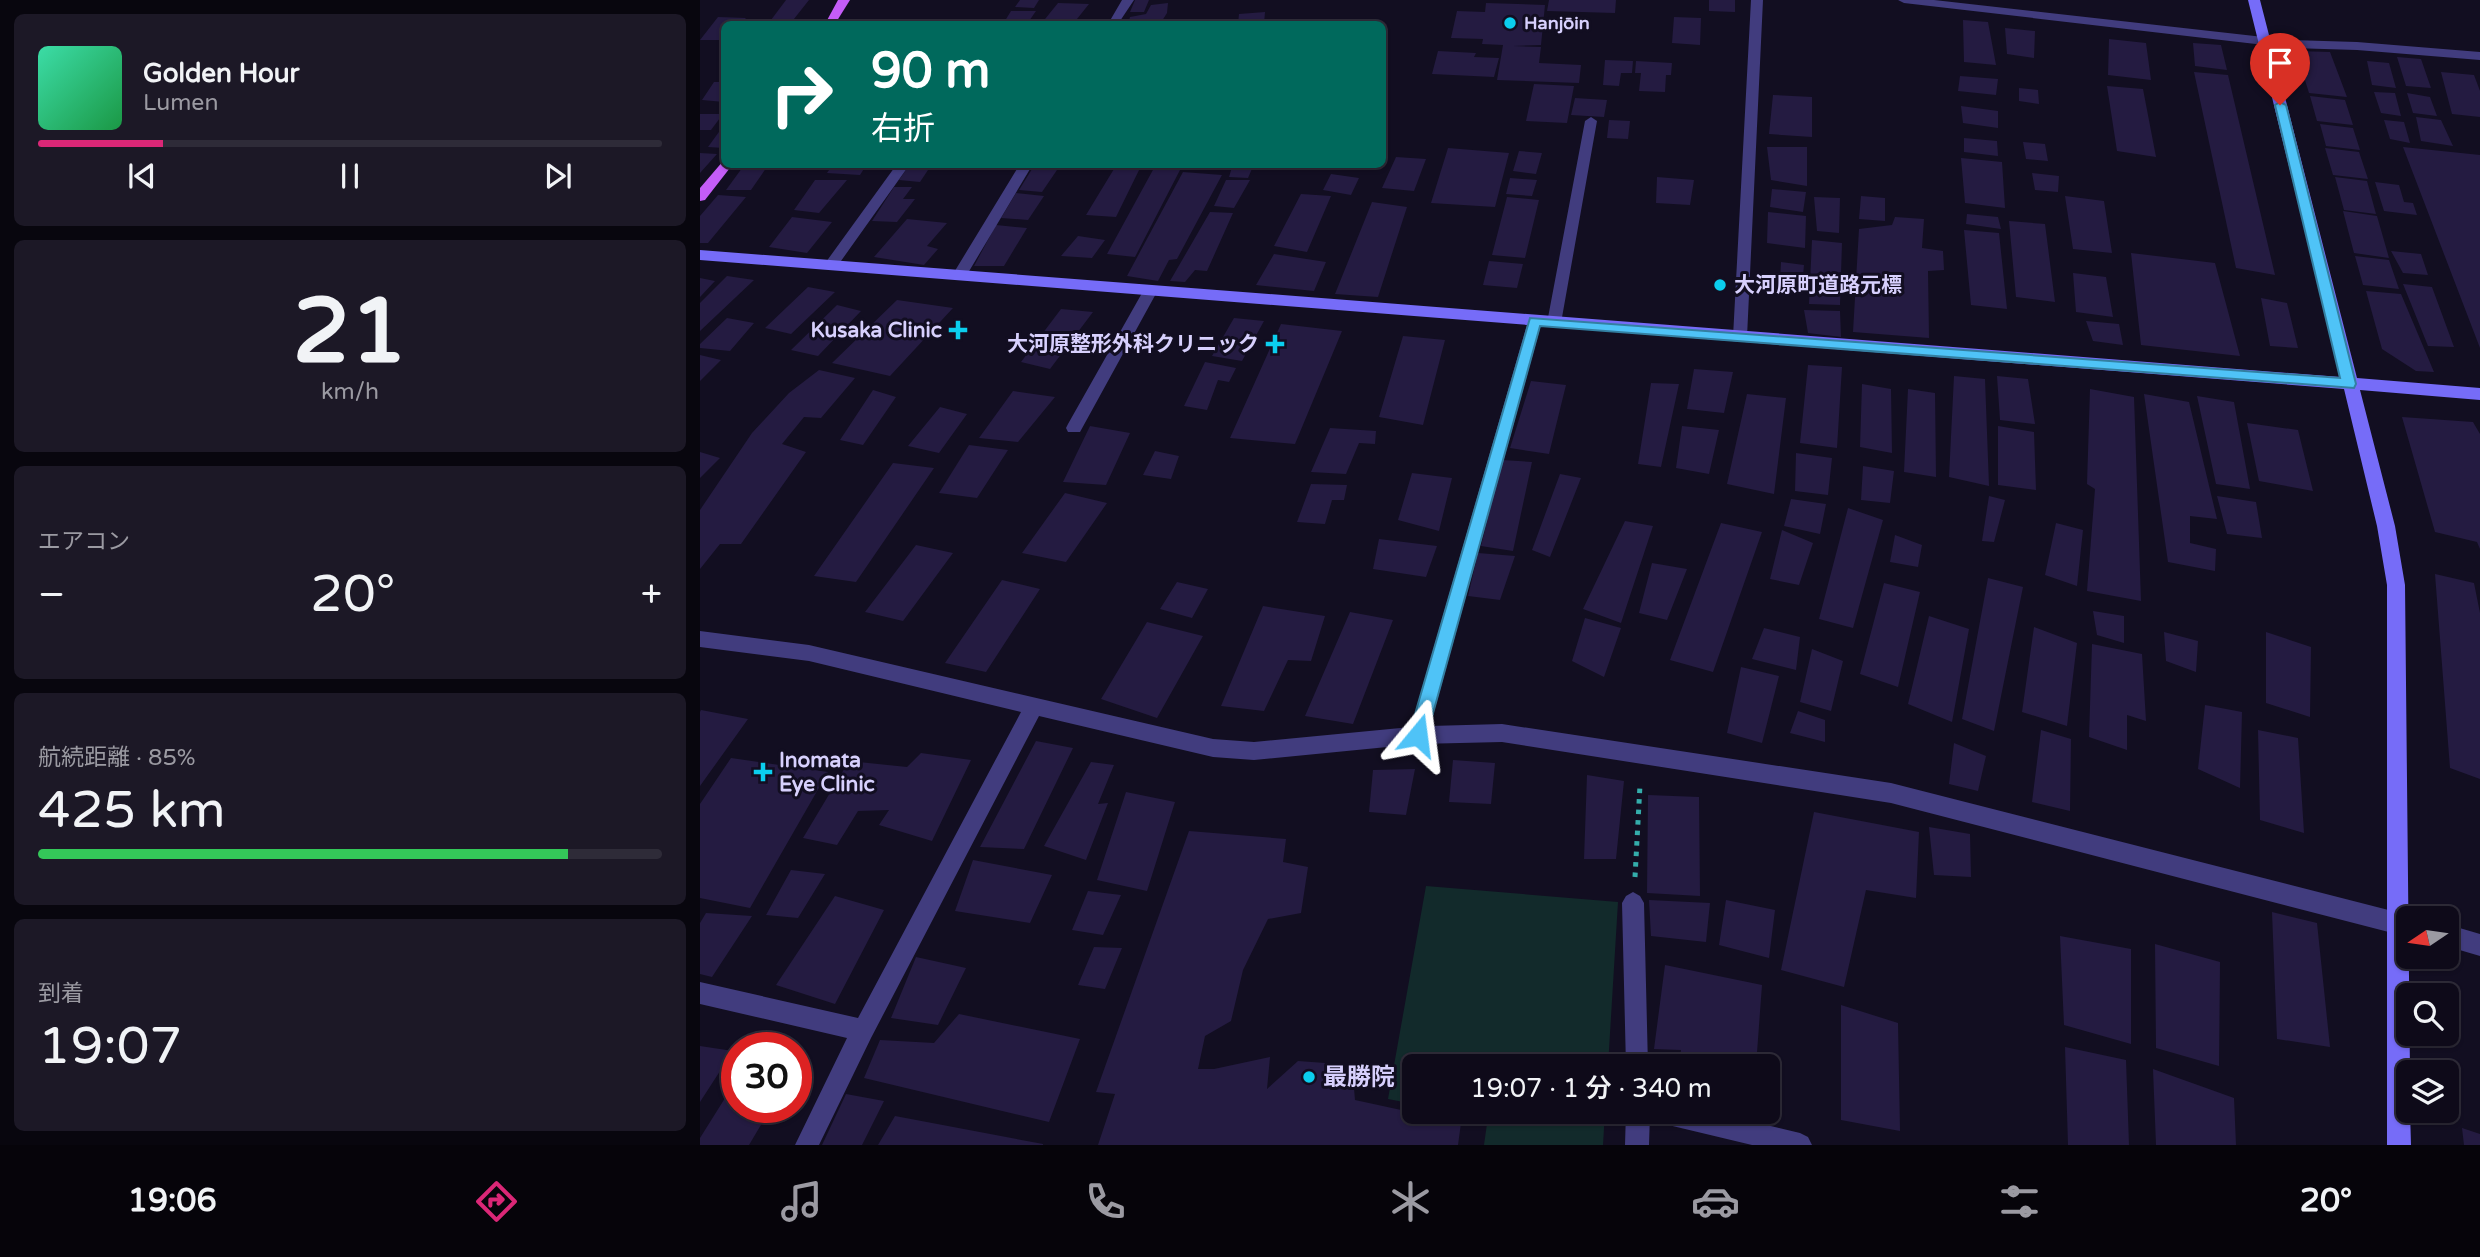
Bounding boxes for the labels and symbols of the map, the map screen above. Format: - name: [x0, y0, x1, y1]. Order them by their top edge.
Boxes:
- place label: Hanjōin: [1524, 12, 1590, 34]
- marker: Hanjōin: [1502, 15, 1518, 31]
- pin: [2250, 33, 2310, 105]
- place label: 大河原町道路元標: [1734, 273, 1902, 298]
- marker: 大河原町道路元標: [1712, 277, 1728, 293]
- place label: Kusaka Clinic: [810, 318, 942, 343]
- marker: Kusaka Clinic: [948, 320, 968, 340]
- place label: 大河原整形外科クリニック: [1007, 332, 1259, 357]
- marker: 大河原整形外科クリニック: [1265, 334, 1285, 354]
- position arrow: [1381, 698, 1455, 772]
- place label: Inomata Eye Clinic: [779, 748, 875, 797]
- marker: Inomata Eye Clinic: [753, 762, 773, 782]
- north arrow: [2396, 906, 2459, 970]
- speed limit sign: 30: [721, 1032, 812, 1123]
- place label: 最勝院: [1323, 1063, 1395, 1092]
- marker: 最勝院: [1301, 1069, 1317, 1085]

